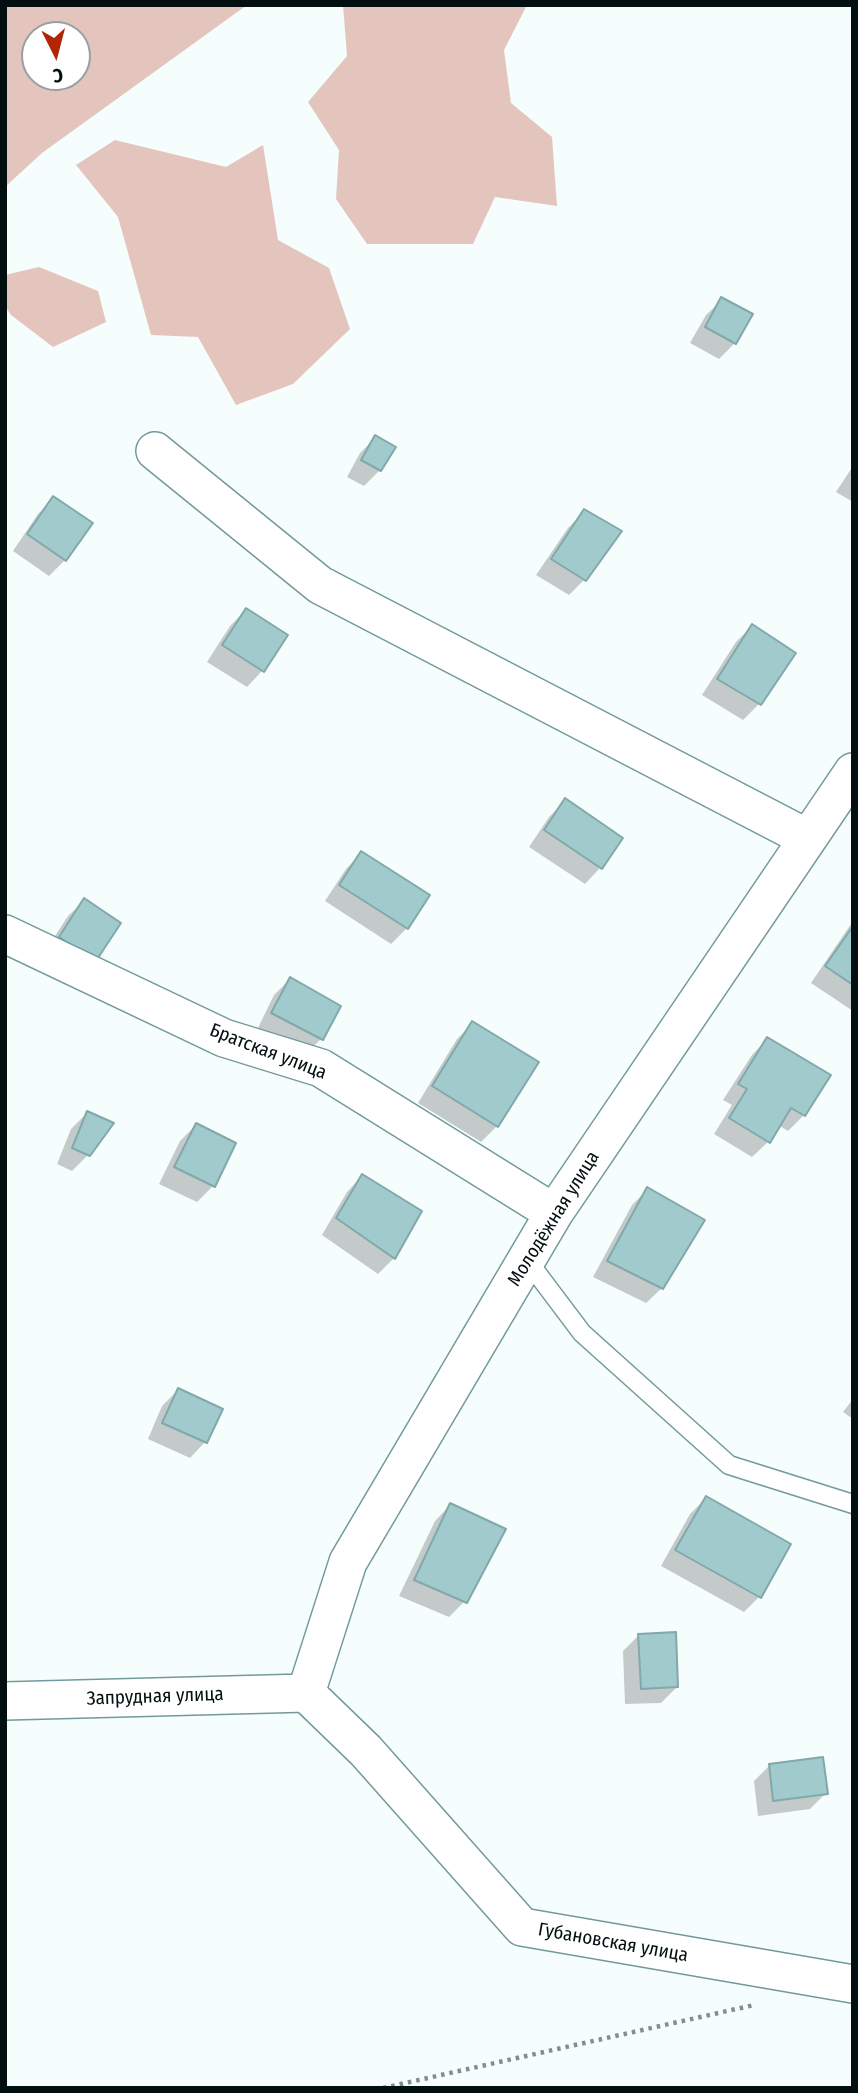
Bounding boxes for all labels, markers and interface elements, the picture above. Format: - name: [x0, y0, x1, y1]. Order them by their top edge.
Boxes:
- north arrow: [21, 21, 91, 91]
- text: С: [52, 63, 64, 87]
- street label: Братская улица: [206, 1019, 330, 1085]
- street label: Молодёжная улица: [503, 1147, 605, 1291]
- street label: Запрудная улица: [86, 1683, 224, 1711]
- street label: Губановская улица: [536, 1919, 690, 1967]

